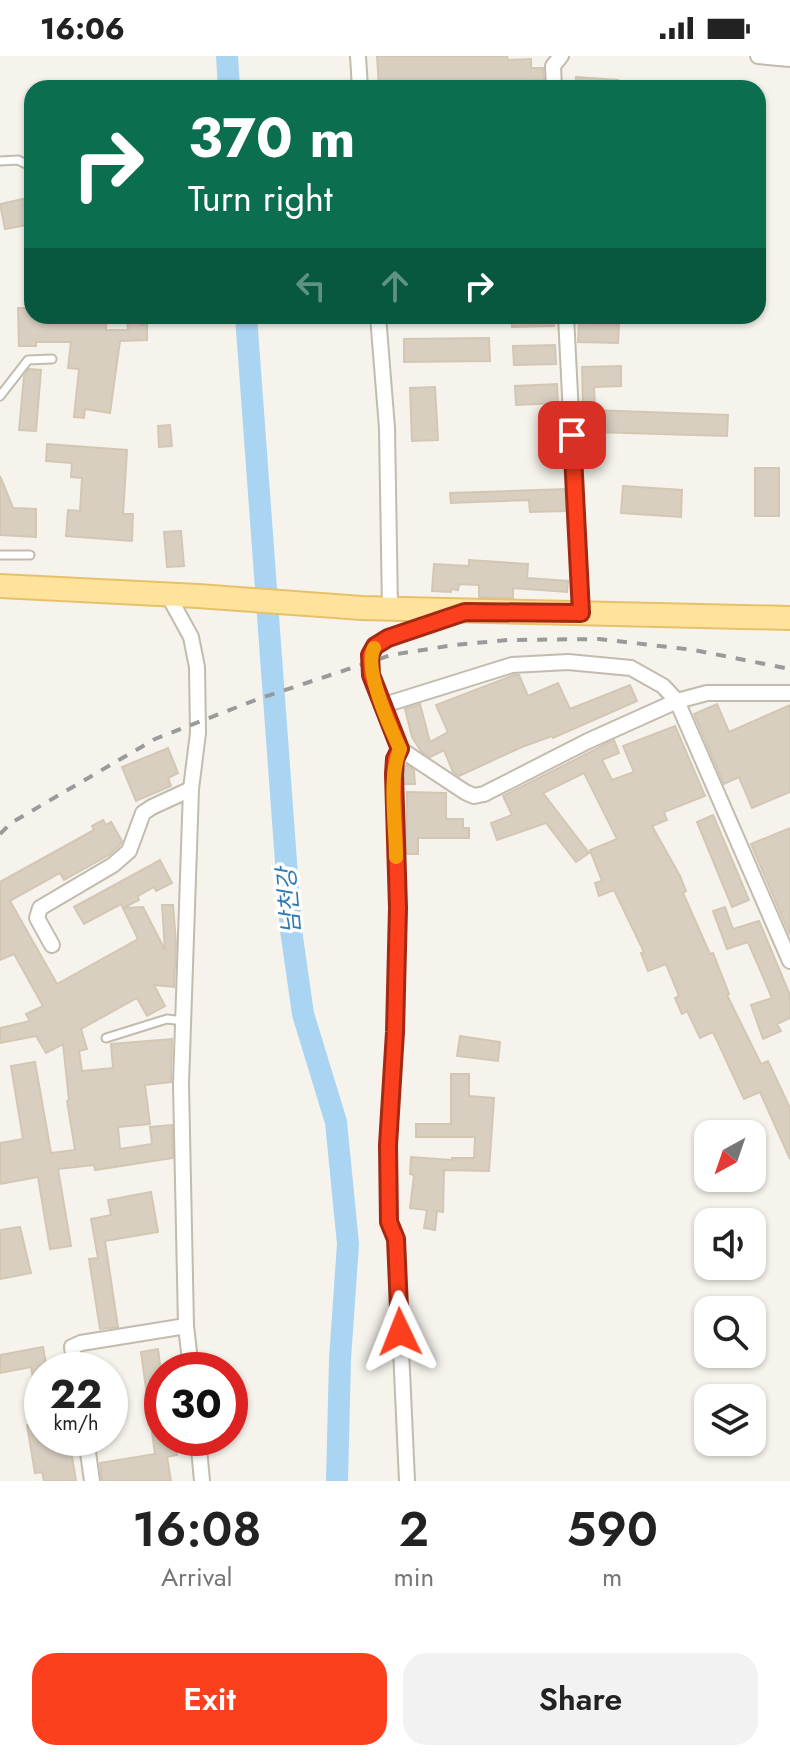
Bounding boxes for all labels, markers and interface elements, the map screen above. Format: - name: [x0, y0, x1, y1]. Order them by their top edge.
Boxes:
- text: 16:06: [40, 7, 125, 50]
- text: 370 m: [188, 97, 356, 178]
- icon: right: [56, 112, 160, 216]
- text: Turn right: [188, 172, 333, 224]
- icon: left: [289, 264, 333, 308]
- icon: ahead: [373, 264, 417, 308]
- icon: right: [457, 264, 501, 308]
- pin: [538, 401, 606, 469]
- icon: arrive: [550, 413, 594, 457]
- water label: 남천강: [268, 864, 309, 936]
- north arrow: [694, 1120, 766, 1192]
- map controls: [694, 1120, 766, 1456]
- button: sound: [694, 1208, 766, 1280]
- position arrow: [358, 1290, 442, 1374]
- button: search: [694, 1296, 766, 1368]
- speed limit sign: 30: [144, 1352, 248, 1456]
- text: 22: [50, 1365, 102, 1423]
- button: layers: [694, 1384, 766, 1456]
- text: km/h: [53, 1409, 99, 1438]
- text: 16:08: [132, 1495, 261, 1564]
- text: 2: [399, 1495, 429, 1564]
- text: 590: [566, 1495, 658, 1564]
- text: Arrival: [161, 1558, 233, 1596]
- text: min: [394, 1558, 434, 1596]
- text: m: [602, 1558, 622, 1596]
- button: Exit: [32, 1653, 387, 1745]
- button: Share: [403, 1653, 758, 1745]

